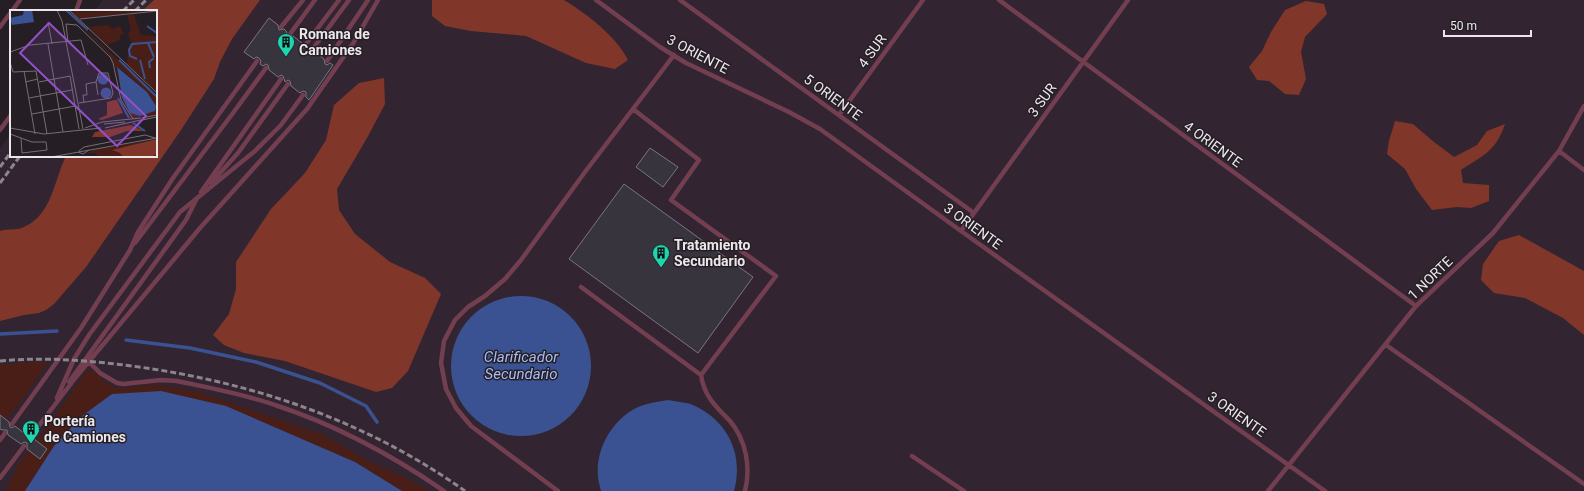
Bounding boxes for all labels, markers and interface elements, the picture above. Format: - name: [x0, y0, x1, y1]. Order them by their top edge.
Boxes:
- inset map: [10, 10, 157, 157]
- scale bar: [1444, 12, 1531, 38]
- text: 50 m: [1450, 19, 1477, 33]
- place label: Romana de Camiones: [299, 26, 370, 58]
- street label: 3 ORIENTE: [664, 31, 732, 77]
- street label: 4 SUR: [855, 31, 890, 71]
- building icon: Romana de Camiones: [276, 32, 296, 57]
- street label: 5 ORIENTE: [801, 71, 865, 123]
- street label: 3 SUR: [1025, 80, 1060, 120]
- street label: 4 ORIENTE: [1181, 118, 1245, 170]
- street label: 3 ORIENTE: [941, 200, 1005, 252]
- place label: Tratamiento Secundario: [674, 237, 751, 269]
- building icon: Tratamiento Secundario: [651, 243, 671, 268]
- street label: 1 NORTE: [1405, 253, 1455, 303]
- water label: Clarificador Secundario: [484, 348, 559, 383]
- street label: 3 ORIENTE: [1205, 388, 1269, 440]
- place label: Portería de Camiones: [44, 413, 126, 445]
- building icon: Portería de Camiones: [21, 419, 41, 444]

